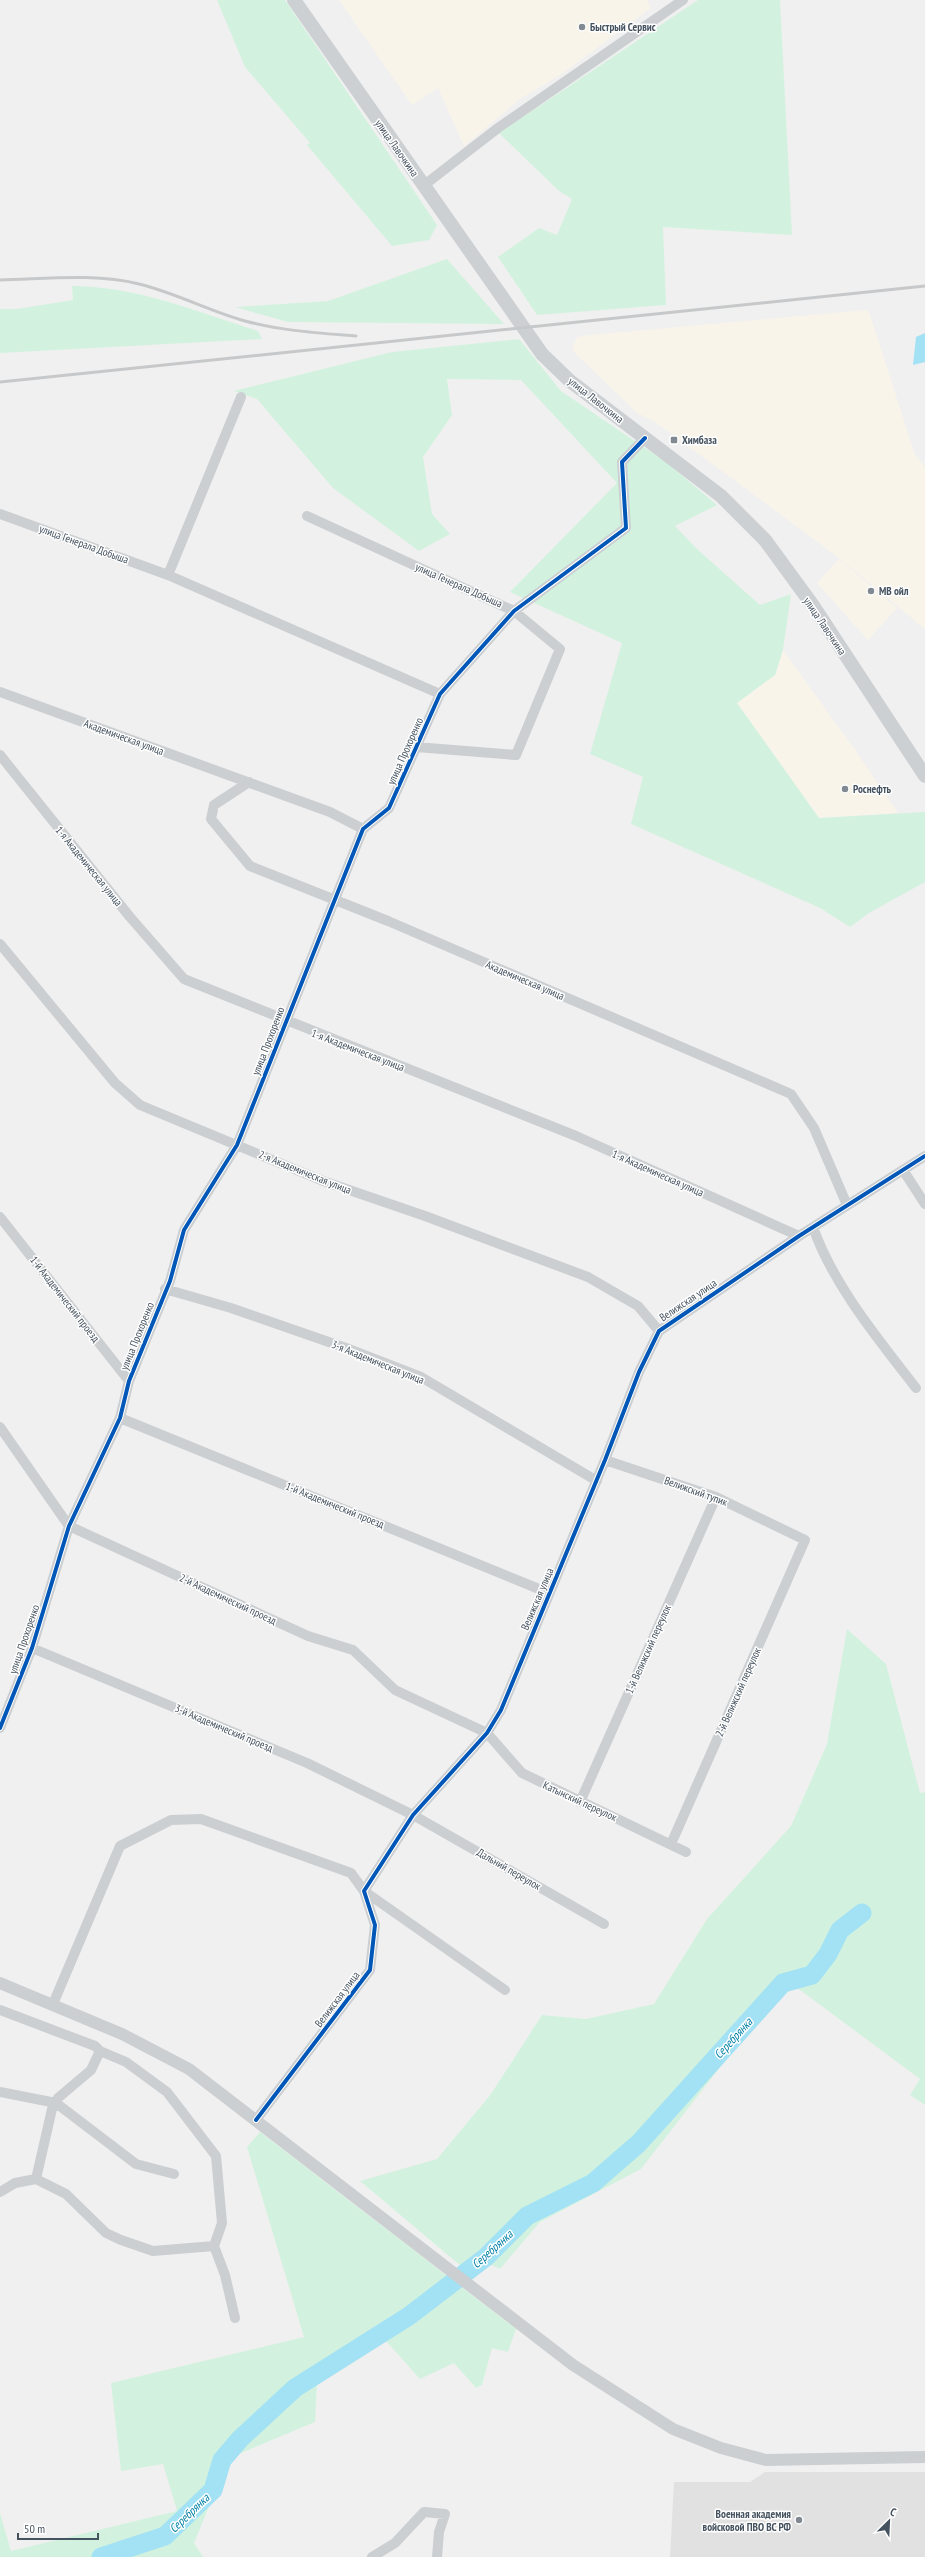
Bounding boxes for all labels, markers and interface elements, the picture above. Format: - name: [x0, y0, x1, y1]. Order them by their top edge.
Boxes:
- place label: Быстрый Сервис: [590, 20, 656, 34]
- marker: Быстрый Сервис: [577, 22, 587, 32]
- street label: улица Лавочкина: [372, 117, 422, 179]
- street label: улица Лавочкина: [565, 374, 627, 426]
- place label: Химбаза: [682, 433, 717, 447]
- marker: Химбаза: [669, 435, 679, 445]
- street label: улица Генерала Добыша: [37, 521, 131, 567]
- street label: улица Генерала Добыша: [413, 559, 505, 611]
- place label: МВ ойл: [879, 584, 909, 598]
- marker: МВ ойл: [866, 586, 876, 596]
- street label: улица Лавочкина: [801, 594, 849, 658]
- street label: улица Прохоренко: [384, 715, 426, 787]
- street label: Академическая улица: [82, 716, 166, 758]
- place label: Роснефть: [853, 782, 891, 796]
- marker: Роснефть: [840, 784, 850, 794]
- street label: 1-я Академическая улица: [52, 823, 126, 909]
- street label: Академическая улица: [483, 957, 567, 1003]
- street label: улица Прохоренко: [249, 1005, 288, 1077]
- street label: 1-я Академическая улица: [309, 1026, 407, 1074]
- street label: 2-я Академическая улица: [257, 1147, 353, 1197]
- street label: 1-я Академическая улица: [610, 1147, 706, 1199]
- street label: 1-й Академический проезд: [27, 1253, 103, 1345]
- street label: Велижская улица: [657, 1276, 719, 1324]
- street label: улица Прохоренко: [117, 1300, 157, 1372]
- street label: 3-я Академическая улица: [330, 1337, 426, 1387]
- street label: Велижский тупик: [662, 1473, 730, 1509]
- street label: 1-й Академический проезд: [284, 1479, 387, 1531]
- street label: Велижская улица: [518, 1566, 556, 1632]
- street label: 2-й Академический проезд: [177, 1570, 279, 1628]
- street label: улица Прохоренко: [6, 1602, 42, 1675]
- street label: 1-й Велижский переулок: [622, 1602, 674, 1696]
- street label: 2-й Велижский переулок: [712, 1645, 764, 1739]
- street label: 3-й Академический проезд: [173, 1701, 275, 1755]
- street label: Катынский переулок: [541, 1778, 620, 1825]
- street label: Дальний переулок: [474, 1845, 544, 1893]
- street label: Велижская улица: [311, 1968, 363, 2030]
- water label: Серебрянка: [711, 2014, 756, 2062]
- water label: Серебрянка: [468, 2226, 516, 2271]
- water label: Серебрянка: [166, 2489, 213, 2536]
- north arrow: [869, 2501, 909, 2541]
- text: С: [888, 2504, 898, 2519]
- place label: Военная академия войсковой ПВО ВС РФ: [703, 2507, 792, 2534]
- scale bar: [18, 2515, 98, 2541]
- marker: Военная академия войсковой ПВО ВС РФ: [794, 2515, 804, 2525]
- text: 50 m: [24, 2521, 45, 2536]

